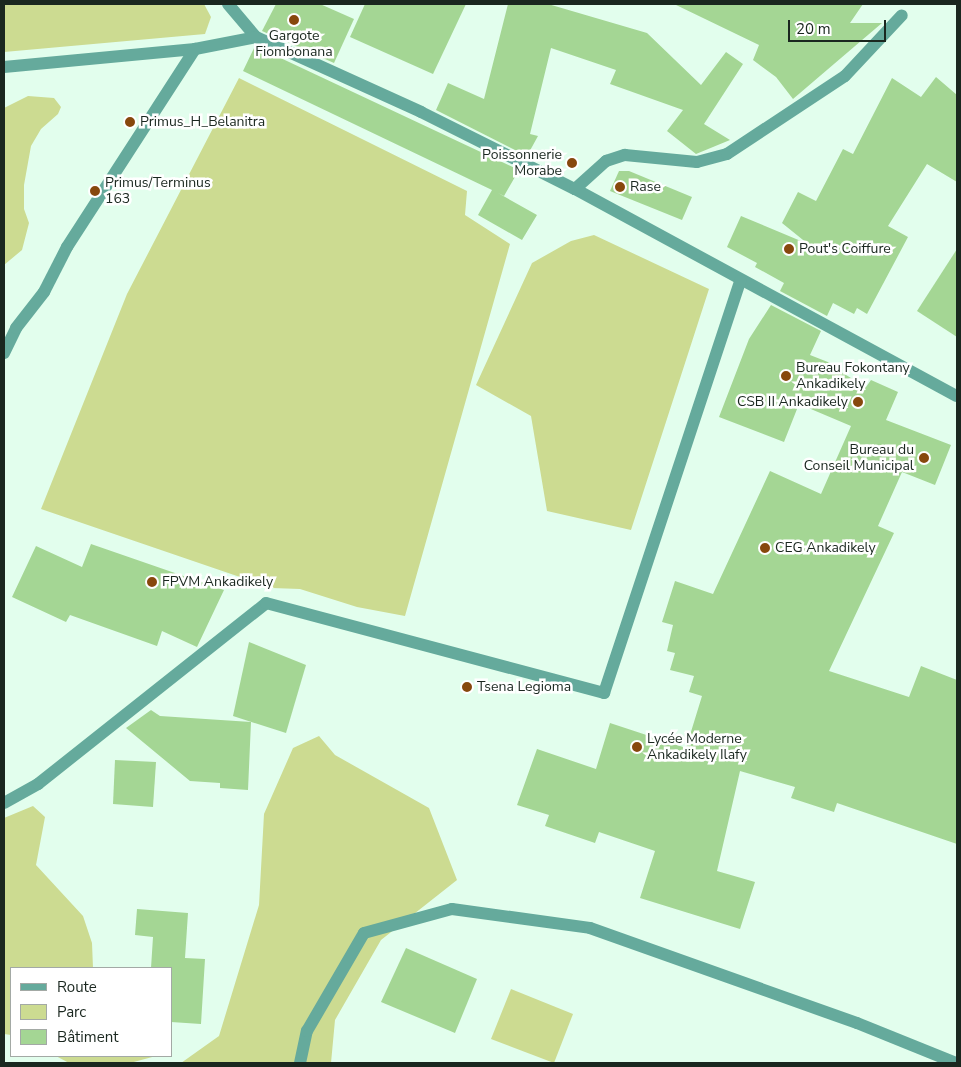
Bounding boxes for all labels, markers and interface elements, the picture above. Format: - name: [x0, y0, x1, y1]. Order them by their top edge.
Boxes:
- scale bar: [791, 10, 888, 42]
- marker: Gargote Fiombonana: [288, 14, 300, 26]
- text: 20 m: [796, 19, 831, 39]
- place label: Gargote Fiombonana: [255, 28, 333, 60]
- place label: Primus_H_Belanitra: [140, 114, 265, 130]
- marker: Primus_H_Belanitra: [124, 116, 136, 128]
- place label: Poissonnerie Morabe: [482, 147, 562, 180]
- marker: Poissonnerie Morabe: [566, 157, 578, 169]
- place label: Primus/Terminus 163: [105, 175, 211, 208]
- place label: Rase: [630, 179, 661, 195]
- marker: Rase: [614, 181, 626, 193]
- marker: Primus/Terminus 163: [89, 185, 101, 197]
- place label: Pout's Coiffure: [799, 241, 891, 257]
- marker: Pout's Coiffure: [783, 243, 795, 255]
- place label: Bureau Fokontany Ankadikely: [796, 360, 910, 392]
- marker: Bureau Fokontany Ankadikely: [780, 370, 792, 382]
- place label: CSB II Ankadikely: [737, 394, 848, 410]
- marker: CSB II Ankadikely: [852, 396, 864, 408]
- place label: Bureau du Conseil Municipal: [804, 442, 914, 474]
- marker: Bureau du Conseil Municipal: [918, 452, 930, 464]
- place label: CEG Ankadikely: [775, 540, 876, 556]
- marker: CEG Ankadikely: [759, 542, 771, 554]
- place label: FPVM Ankadikely: [162, 574, 273, 590]
- marker: FPVM Ankadikely: [146, 576, 158, 588]
- place label: Tsena Legioma: [477, 679, 571, 695]
- marker: Tsena Legioma: [461, 681, 473, 693]
- place label: Lycée Moderne Ankadikely Ilafy: [647, 731, 747, 764]
- marker: Lycée Moderne Ankadikely Ilafy: [631, 741, 643, 753]
- legend: [10, 967, 172, 1057]
- text: Route: [57, 977, 97, 997]
- text: Parc: [57, 1002, 86, 1022]
- text: Bâtiment: [57, 1027, 118, 1047]

